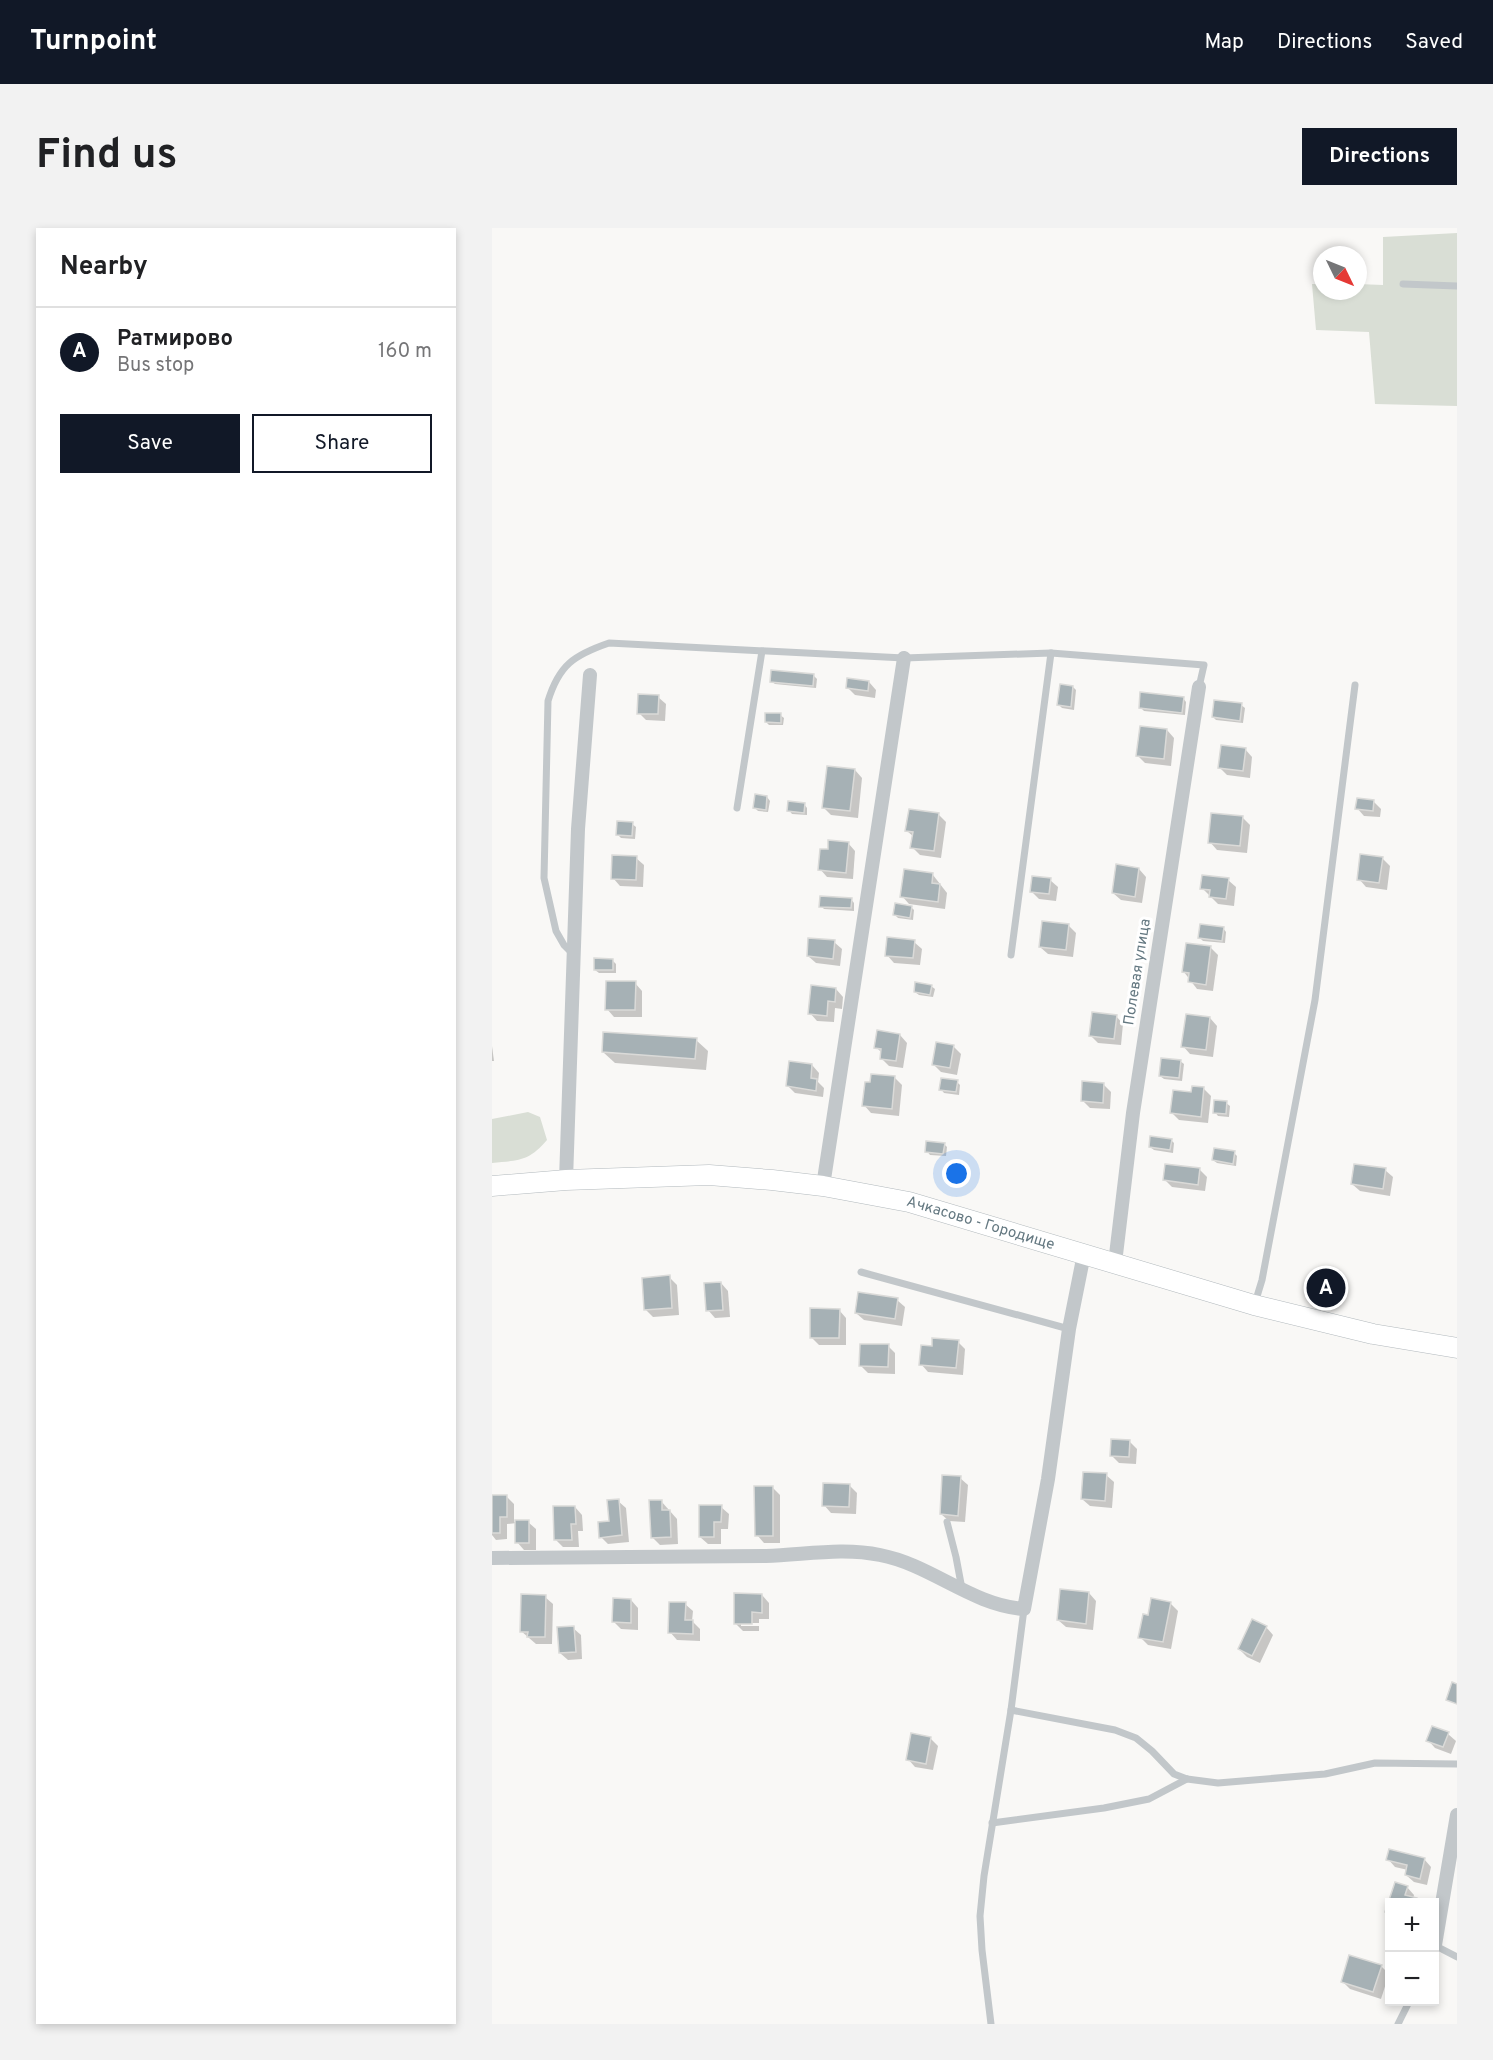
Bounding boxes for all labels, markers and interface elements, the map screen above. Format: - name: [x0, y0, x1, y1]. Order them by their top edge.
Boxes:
- text: Turnpoint: [30, 24, 157, 60]
- text: Map: [1204, 29, 1244, 56]
- text: Directions: [1277, 29, 1372, 56]
- text: Saved: [1405, 29, 1463, 56]
- button: Directions: [1302, 128, 1457, 185]
- text: Find us: [36, 130, 177, 183]
- north arrow: [1313, 246, 1367, 300]
- text: Nearby: [60, 251, 148, 284]
- text: Ратмирово: [117, 326, 233, 353]
- text: A: [72, 339, 87, 365]
- text: 160 m: [378, 339, 432, 365]
- text: Bus stop: [117, 353, 194, 379]
- button: Save: [60, 414, 240, 473]
- button: Share: [252, 414, 432, 473]
- street label: Полевая улица: [1120, 917, 1156, 1027]
- your location: [942, 1159, 971, 1188]
- street label: Ачкасово - Городище: [904, 1192, 1057, 1254]
- pin: A: [1306, 1266, 1346, 1310]
- map controls: [1385, 1898, 1439, 2006]
- button: +: [1385, 1898, 1439, 1952]
- button: −: [1385, 1952, 1439, 2006]

